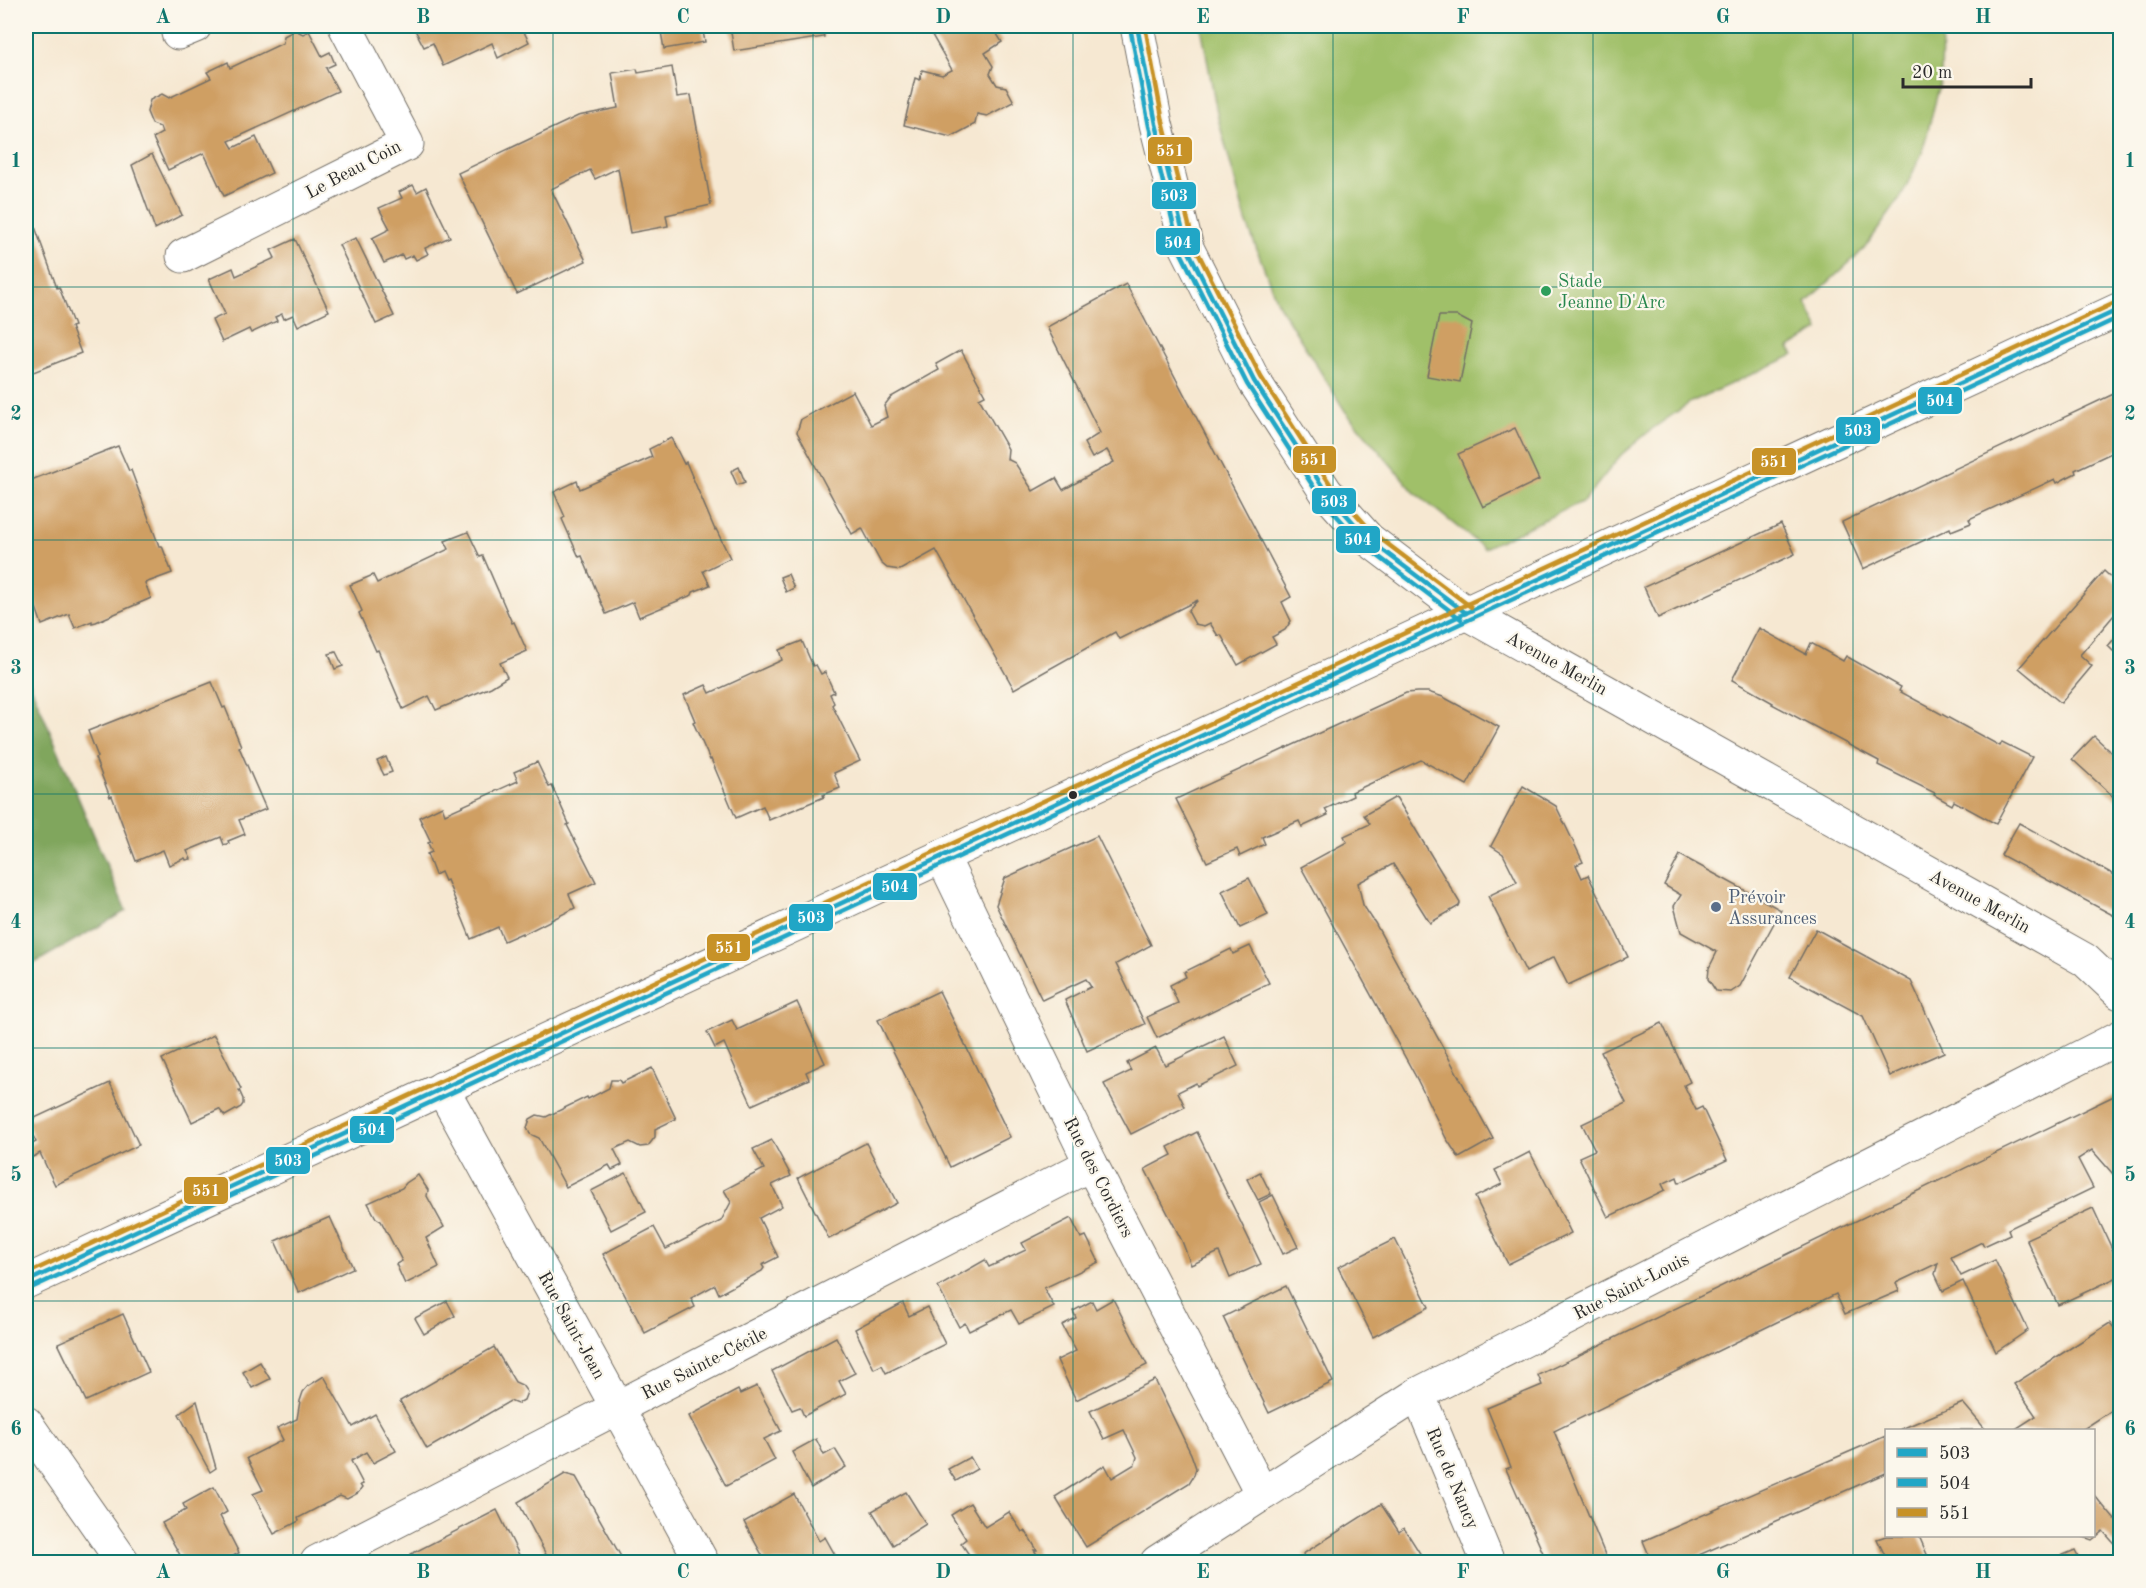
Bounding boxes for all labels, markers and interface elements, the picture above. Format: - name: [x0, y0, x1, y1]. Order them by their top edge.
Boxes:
- text: A: [155, 8, 171, 28]
- text: B: [416, 8, 430, 28]
- text: C: [676, 8, 690, 28]
- text: D: [935, 8, 951, 28]
- text: E: [1196, 8, 1210, 28]
- text: F: [1456, 8, 1470, 28]
- text: G: [1716, 8, 1730, 28]
- text: H: [1975, 8, 1991, 28]
- scale bar: [1903, 51, 2030, 89]
- text: 20 m: [1912, 64, 1952, 82]
- line badge: 551: [1147, 136, 1193, 165]
- street label: Le Beau Coin: [303, 137, 404, 203]
- text: 551: [1156, 144, 1184, 160]
- text: 1: [10, 152, 22, 172]
- text: 1: [2124, 152, 2136, 172]
- line badge: 503: [1151, 181, 1197, 210]
- text: 503: [1160, 189, 1188, 205]
- line badge: 504: [1155, 227, 1201, 256]
- text: 504: [1164, 236, 1192, 252]
- place label: Stade Jeanne D'Arc: [1558, 273, 1665, 312]
- marker: Stade Jeanne D'Arc: [1539, 284, 1553, 298]
- line badge: 504: [1917, 386, 1963, 415]
- text: 504: [1926, 394, 1954, 410]
- text: 2: [10, 405, 22, 425]
- text: 2: [2124, 405, 2136, 425]
- line badge: 503: [1835, 416, 1881, 445]
- text: 503: [1844, 424, 1872, 440]
- line badge: 551: [1292, 445, 1337, 474]
- line badge: 551: [1751, 447, 1797, 476]
- text: 551: [1300, 453, 1328, 469]
- text: 551: [1760, 455, 1788, 471]
- line badge: 503: [1311, 487, 1357, 515]
- text: 503: [1320, 495, 1348, 511]
- line badge: 504: [1335, 525, 1381, 554]
- text: 504: [1344, 533, 1372, 549]
- street label: Avenue Merlin: [1503, 629, 1610, 699]
- text: 3: [10, 659, 22, 679]
- text: 3: [2124, 659, 2136, 679]
- unlabelled marker: [1067, 789, 1079, 801]
- street label: Avenue Merlin: [1926, 867, 2033, 937]
- line badge: 504: [872, 872, 918, 901]
- text: 504: [881, 880, 909, 896]
- place label: Prévoir Assurances: [1728, 889, 1817, 928]
- marker: Prévoir Assurances: [1709, 900, 1723, 914]
- line badge: 503: [788, 903, 834, 932]
- text: 503: [797, 911, 825, 927]
- text: 4: [10, 913, 22, 933]
- text: 4: [2124, 913, 2136, 933]
- line badge: 551: [706, 933, 751, 962]
- text: 551: [715, 941, 743, 957]
- street label: Rue des Cordiers: [1060, 1114, 1136, 1241]
- line badge: 504: [349, 1115, 395, 1144]
- text: 504: [358, 1123, 386, 1139]
- line badge: 503: [265, 1146, 311, 1175]
- text: 503: [274, 1154, 302, 1170]
- text: 5: [10, 1165, 22, 1186]
- text: 5: [2124, 1165, 2136, 1186]
- line badge: 551: [183, 1176, 229, 1205]
- text: 551: [192, 1184, 220, 1200]
- street label: Rue Saint-Louis: [1571, 1250, 1692, 1324]
- street label: Rue Saint-Jean: [534, 1269, 608, 1383]
- street label: Rue Sainte-Cécile: [639, 1325, 770, 1403]
- text: 6: [10, 1420, 22, 1440]
- text: 6: [2124, 1420, 2136, 1440]
- street label: Rue de Nancy: [1423, 1425, 1482, 1532]
- legend: [1885, 1429, 2095, 1537]
- text: 503: [1939, 1445, 1970, 1463]
- text: 504: [1939, 1475, 1970, 1493]
- text: 551: [1939, 1505, 1970, 1523]
- text: A: [155, 1563, 171, 1583]
- text: B: [416, 1563, 430, 1583]
- text: C: [676, 1563, 690, 1583]
- text: D: [935, 1563, 951, 1583]
- text: E: [1196, 1563, 1210, 1583]
- text: F: [1456, 1563, 1470, 1583]
- text: G: [1716, 1563, 1730, 1583]
- text: H: [1975, 1563, 1991, 1583]

